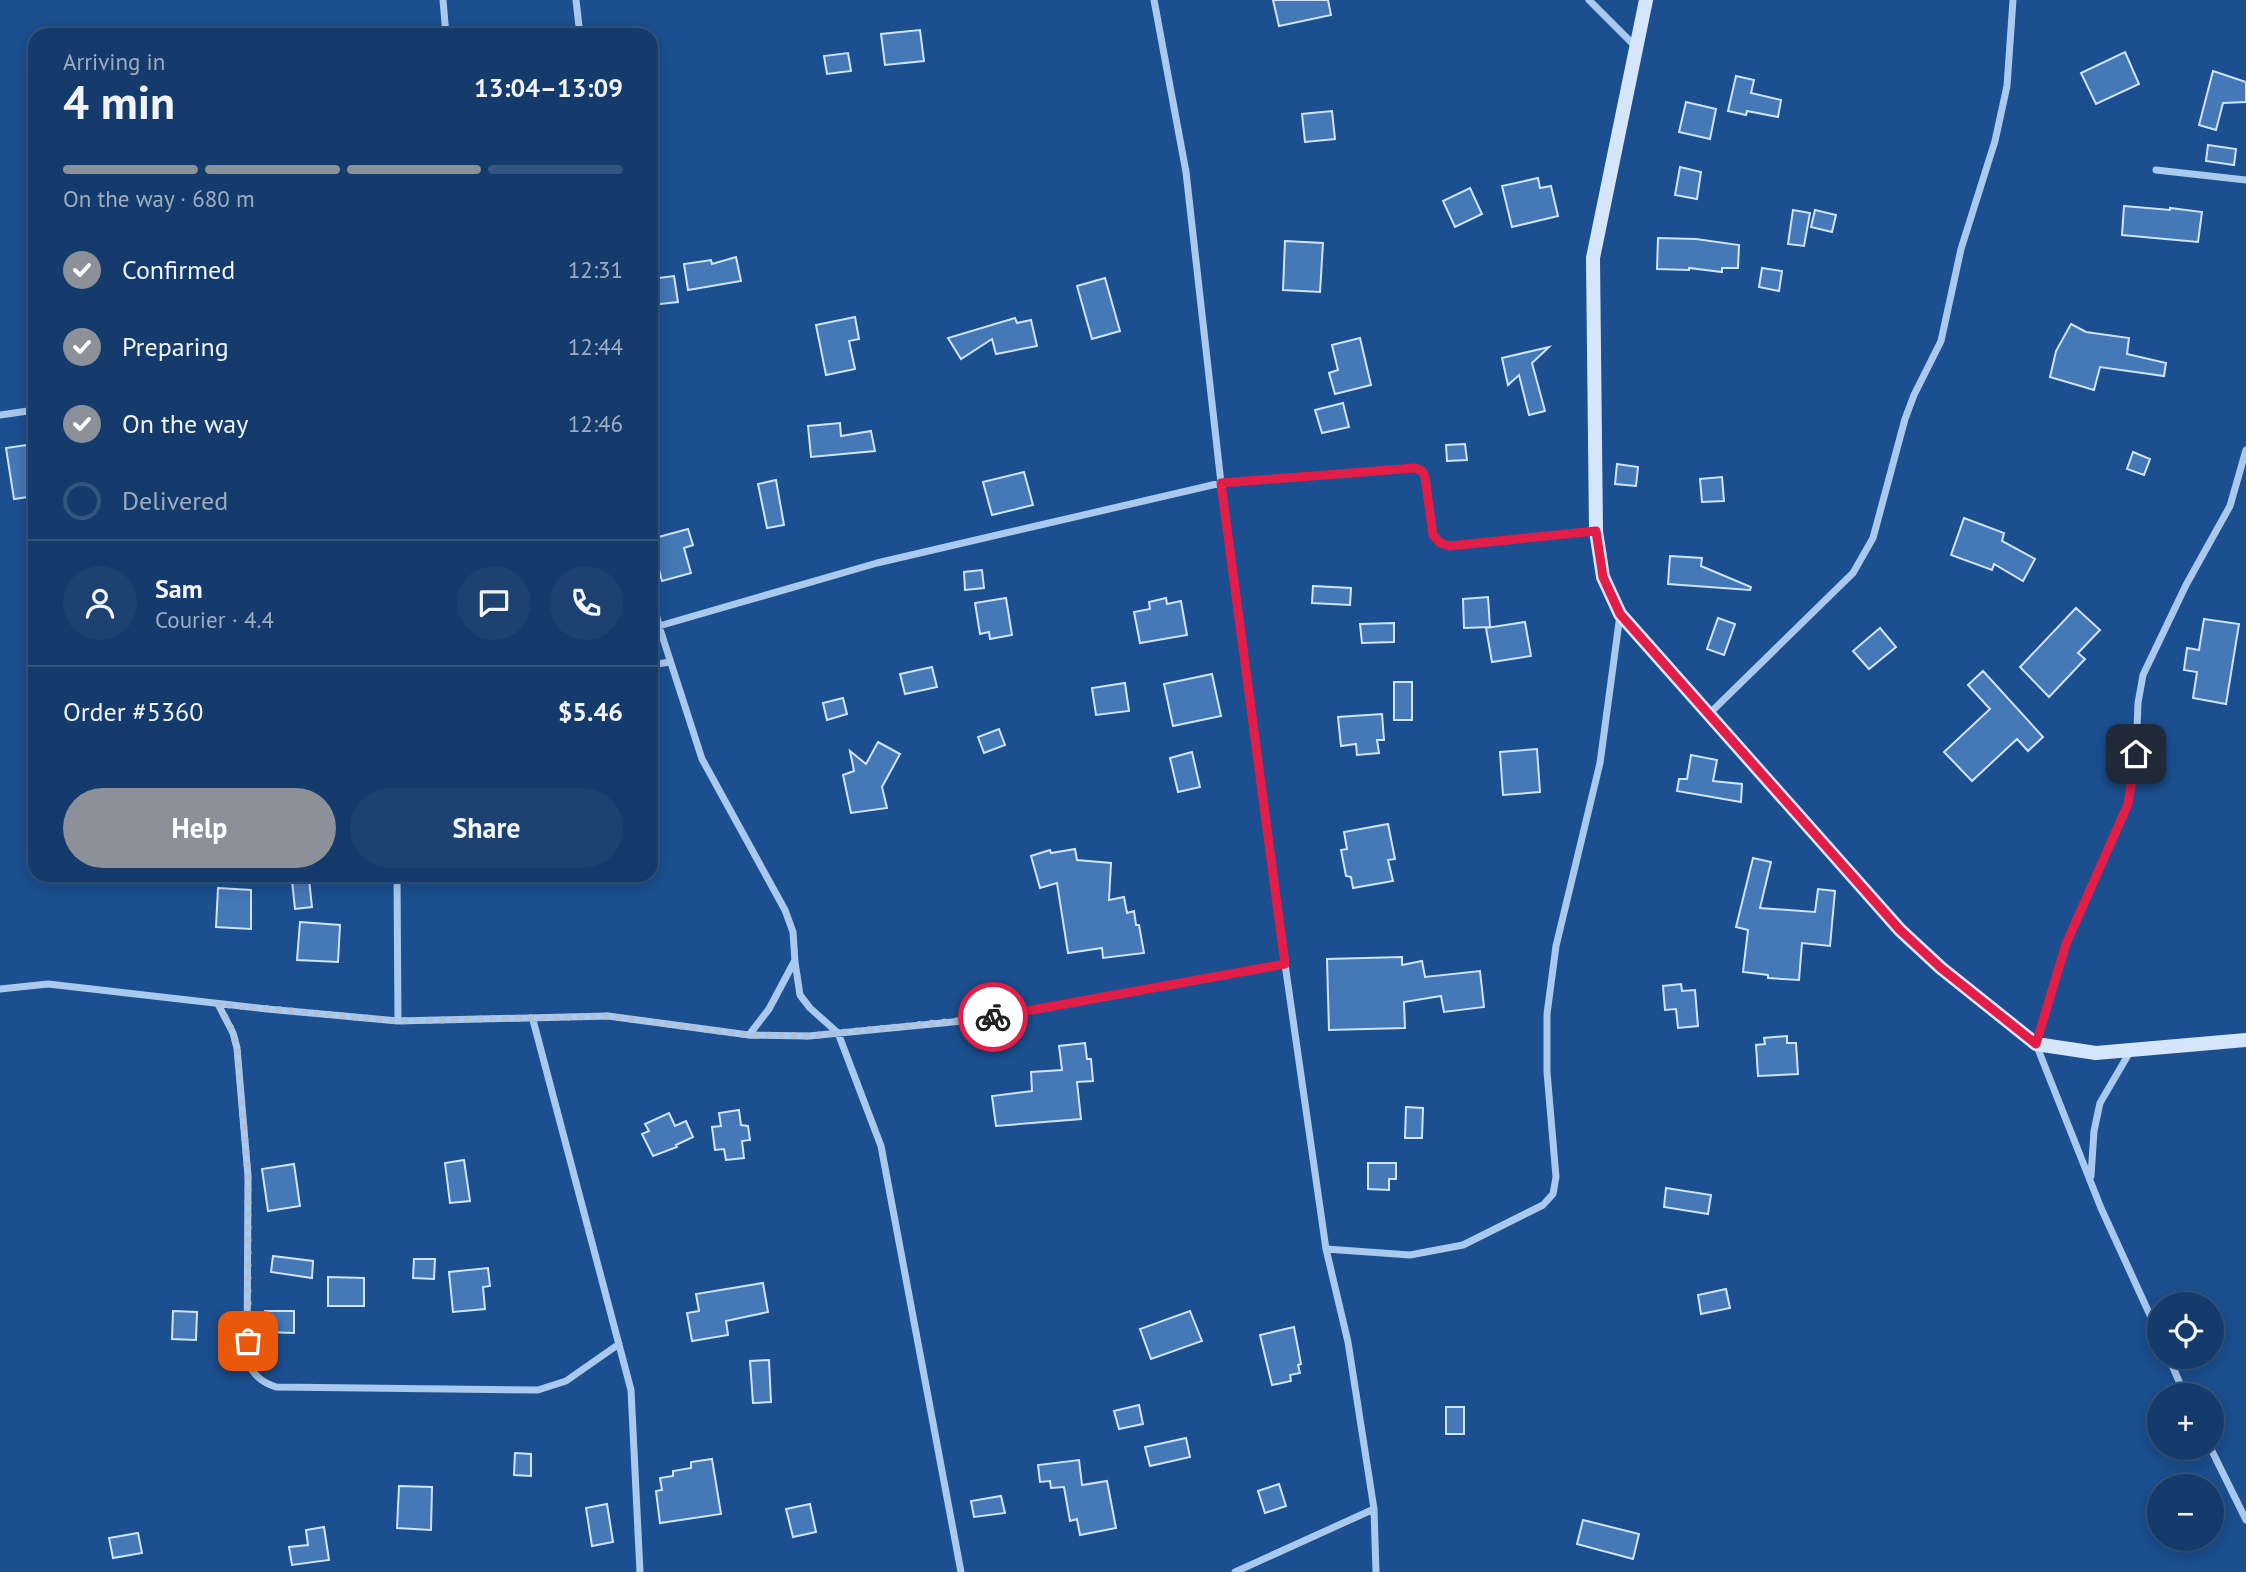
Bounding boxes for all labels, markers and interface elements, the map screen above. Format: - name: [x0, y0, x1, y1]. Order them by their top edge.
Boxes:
- text: Arriving in: [63, 47, 165, 76]
- text: 13:04–13:09: [474, 71, 623, 104]
- text: 4 min: [63, 72, 175, 132]
- text: On the way · 680 m: [63, 184, 255, 213]
- icon: check: [63, 251, 101, 289]
- text: Confirmed: [122, 253, 235, 286]
- text: 12:31: [568, 255, 623, 284]
- icon: check: [63, 328, 101, 366]
- text: Preparing: [122, 330, 229, 363]
- text: 12:44: [568, 332, 623, 361]
- icon: check: [63, 405, 101, 443]
- text: On the way: [122, 407, 248, 440]
- text: 12:46: [568, 409, 623, 438]
- text: Delivered: [122, 484, 228, 517]
- button: person: [63, 566, 137, 640]
- button: chat: [457, 566, 531, 640]
- button: phone: [549, 566, 623, 640]
- text: Sam: [155, 572, 203, 605]
- text: Courier · 4.4: [155, 605, 274, 634]
- text: Order #5360: [63, 695, 203, 728]
- text: $5.46: [558, 695, 623, 728]
- pin: [2106, 724, 2166, 784]
- icon: home: [2117, 735, 2155, 773]
- button: Help: [63, 788, 336, 868]
- button: Share: [350, 788, 623, 868]
- courier: [958, 982, 1028, 1052]
- icon: bike: [974, 998, 1012, 1036]
- map controls: [2147, 1292, 2224, 1551]
- button: locate: [2147, 1292, 2224, 1369]
- pin: [218, 1311, 278, 1371]
- icon: bag: [229, 1322, 267, 1360]
- button: +: [2147, 1383, 2224, 1460]
- button: −: [2147, 1474, 2224, 1551]

